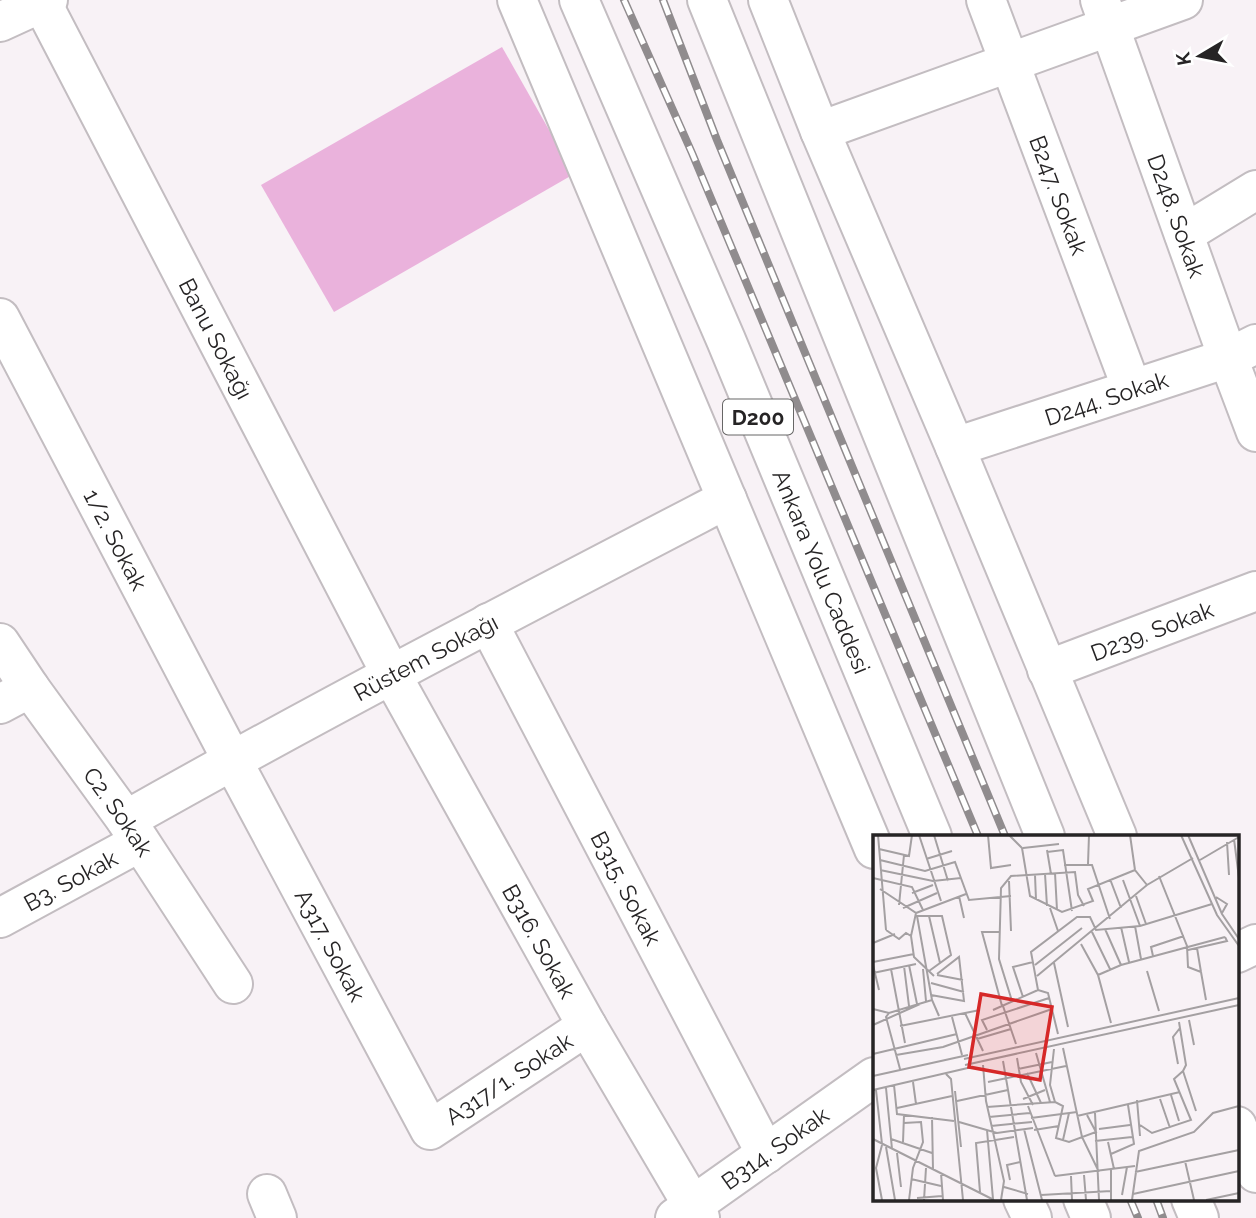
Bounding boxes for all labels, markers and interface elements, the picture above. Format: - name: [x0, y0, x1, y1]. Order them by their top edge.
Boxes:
- north arrow: [1165, 21, 1235, 91]
- text: K: [1171, 51, 1195, 67]
- street label: B247. Sokak: [1024, 131, 1094, 258]
- street label: D248. Sokak: [1143, 150, 1212, 281]
- street label: Banu Sokağı: [174, 273, 259, 403]
- street label: D244. Sokak: [1041, 365, 1171, 430]
- road number: D200: [723, 400, 793, 434]
- street label: Ankara Yolu Caddesi: [768, 465, 876, 677]
- street label: 1/2. Sokak: [79, 484, 154, 594]
- street label: D239. Sokak: [1087, 595, 1217, 666]
- street label: Rüstem Sokağı: [349, 608, 502, 706]
- street label: C2. Sokak: [78, 761, 159, 861]
- street label: B315. Sokak: [586, 826, 668, 949]
- inset map: [873, 835, 1238, 1200]
- street label: B3. Sokak: [19, 844, 122, 916]
- street label: B316. Sokak: [497, 879, 582, 1003]
- street label: A317. Sokak: [290, 884, 372, 1006]
- street label: A317/1. Sokak: [440, 1026, 577, 1130]
- street label: B314. Sokak: [716, 1100, 833, 1195]

